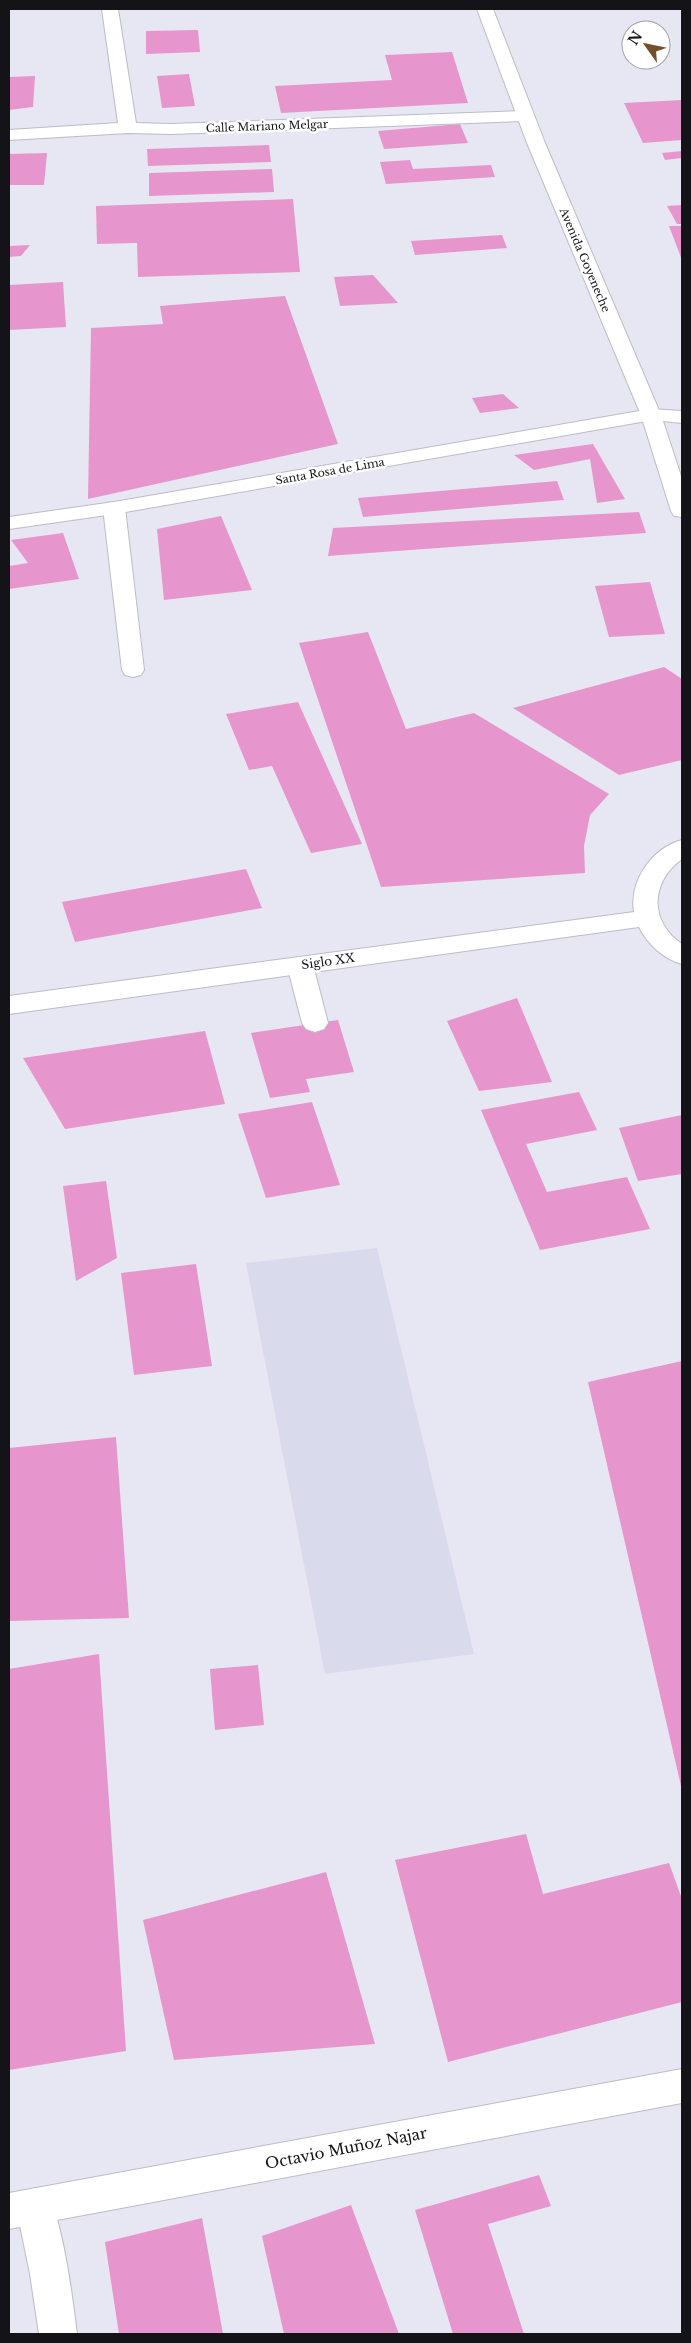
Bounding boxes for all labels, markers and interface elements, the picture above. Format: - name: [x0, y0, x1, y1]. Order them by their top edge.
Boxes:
- north arrow: [621, 20, 671, 70]
- text: N: [624, 27, 646, 48]
- street label: Calle Mariano Melgar: [206, 117, 329, 135]
- street label: Avenida Goyeneche: [556, 205, 613, 314]
- street label: Santa Rosa de Lima: [274, 454, 386, 487]
- street label: Siglo XX: [300, 950, 356, 972]
- street label: Octavio Muñoz Najar: [263, 2123, 429, 2173]

